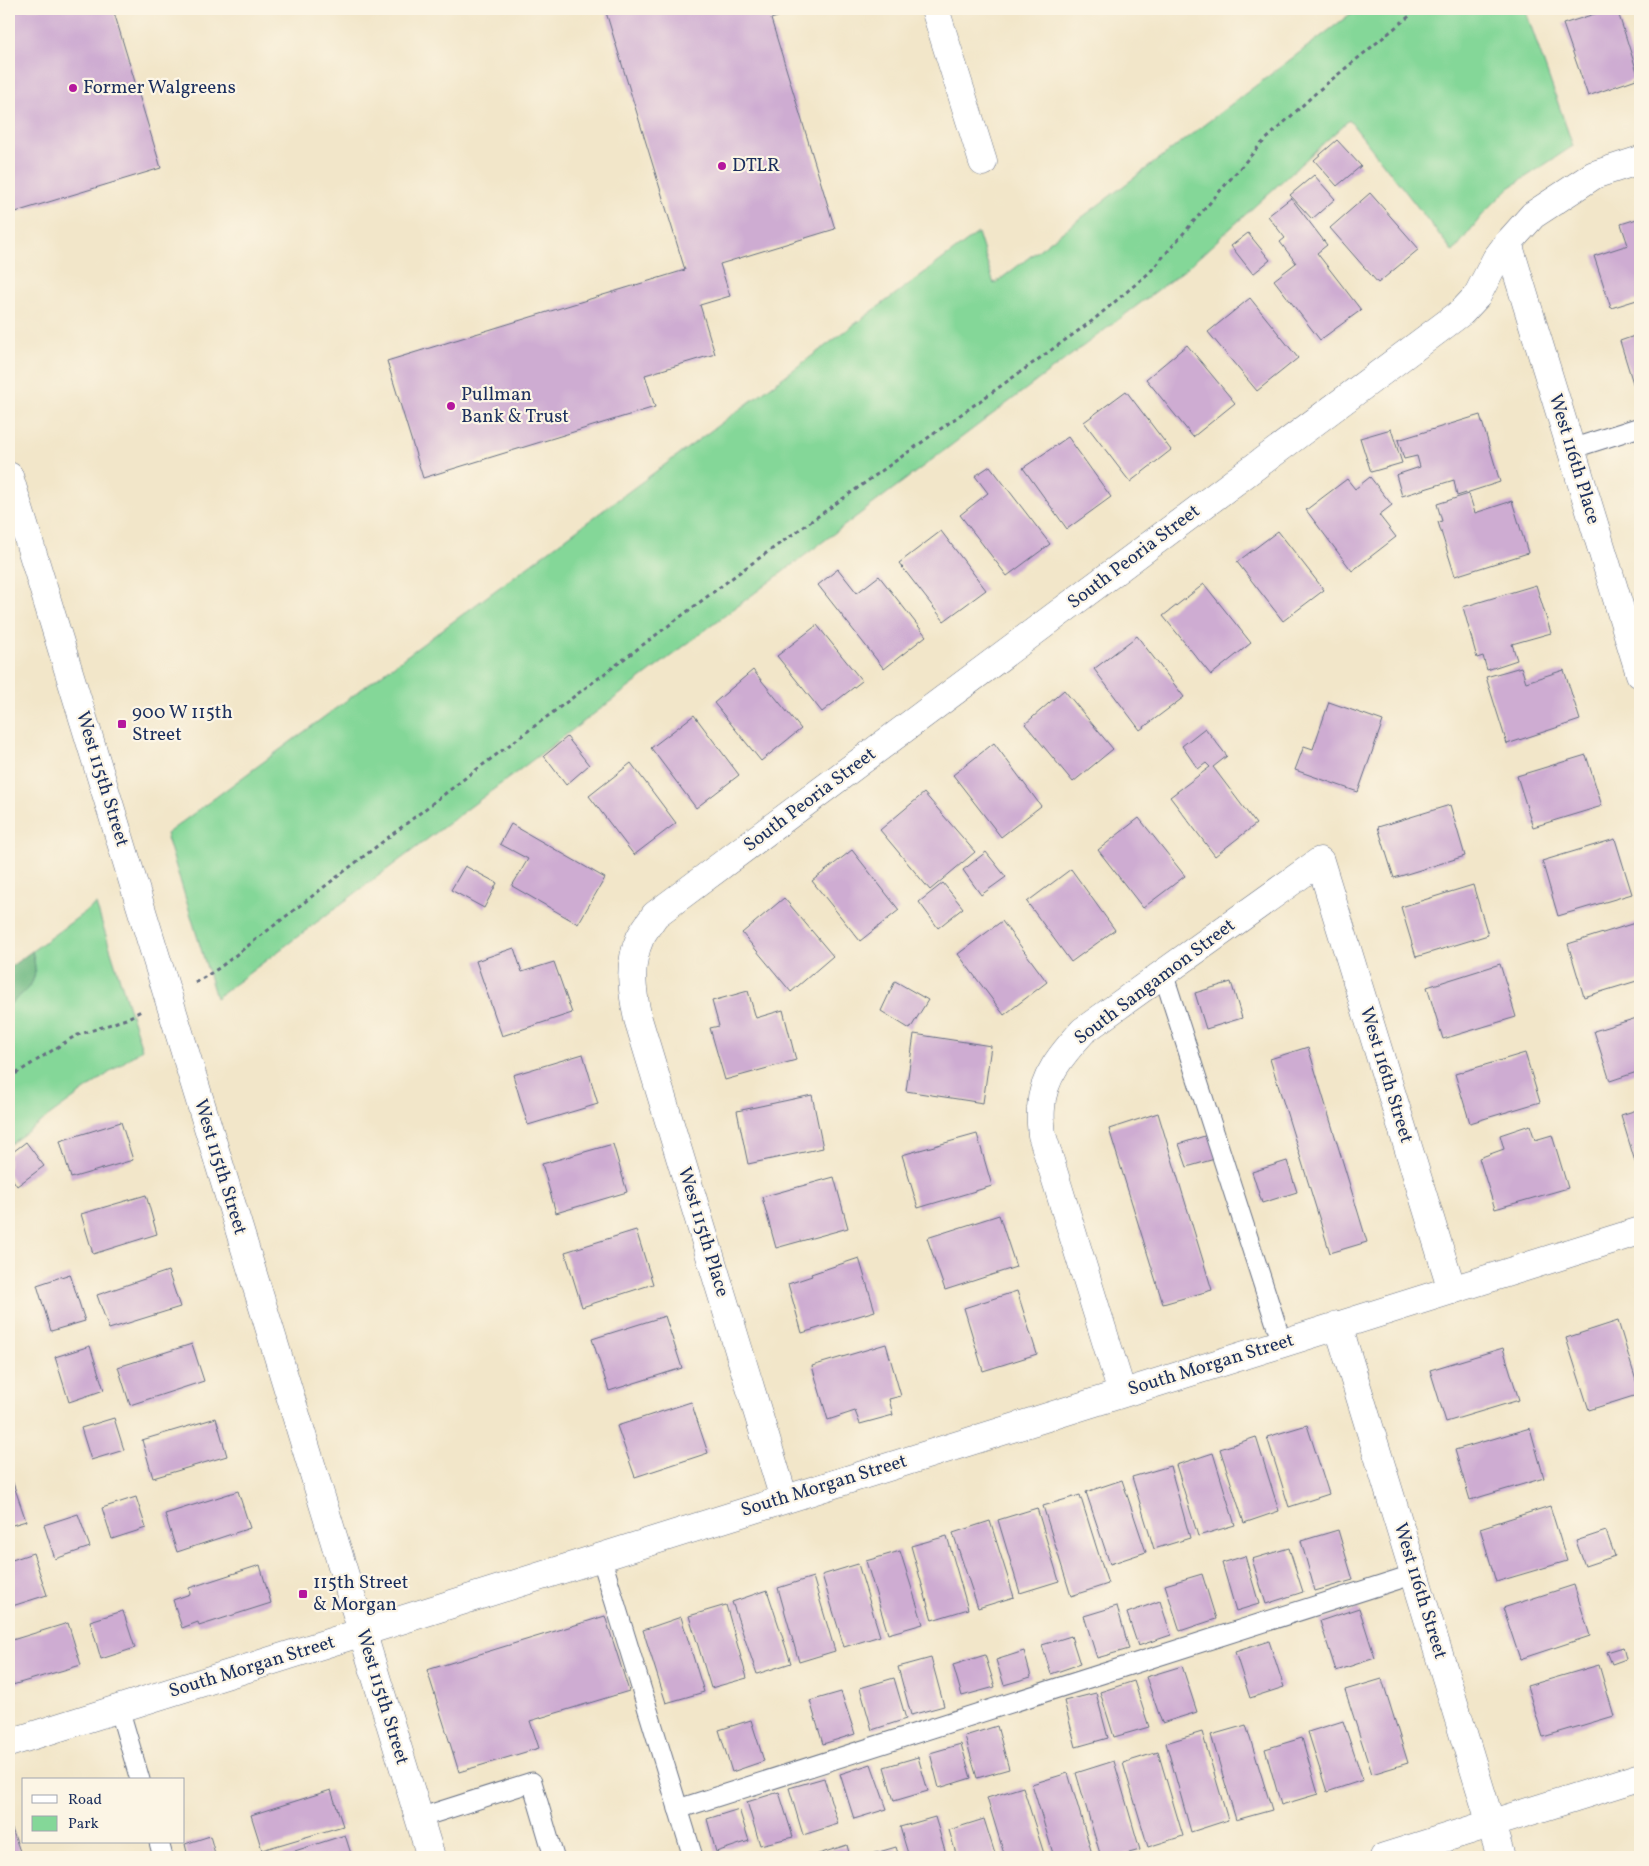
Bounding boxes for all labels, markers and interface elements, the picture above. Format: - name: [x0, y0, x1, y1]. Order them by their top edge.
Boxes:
- place label: Former Walgreens: [83, 75, 236, 101]
- marker: Former Walgreens: [67, 82, 79, 94]
- place label: DTLR: [732, 153, 780, 179]
- marker: DTLR: [716, 160, 728, 172]
- place label: Pullman Bank & Trust: [461, 382, 569, 430]
- street label: West 116th Place: [1542, 391, 1606, 527]
- marker: Pullman Bank & Trust: [445, 400, 457, 412]
- street label: South Peoria Street: [1062, 498, 1206, 615]
- place label: 900 W 115th Street: [132, 700, 233, 748]
- street label: West 115th Street: [69, 708, 135, 850]
- marker: 900 W 115th Street: [116, 718, 128, 730]
- street label: South Peoria Street: [738, 741, 882, 858]
- street label: South Sangamon Street: [1069, 913, 1241, 1051]
- street label: West 116th Street: [1353, 1004, 1419, 1147]
- street label: West 115th Street: [187, 1096, 253, 1238]
- street label: West 115th Place: [671, 1164, 735, 1300]
- street label: South Morgan Street: [1125, 1327, 1298, 1403]
- street label: South Morgan Street: [738, 1448, 911, 1524]
- street label: West 116th Street: [1387, 1520, 1453, 1663]
- place label: 115th Street & Morgan: [313, 1570, 409, 1618]
- marker: 115th Street & Morgan: [297, 1588, 309, 1600]
- street label: West 115th Street: [349, 1626, 415, 1768]
- street label: South Morgan Street: [166, 1629, 339, 1705]
- legend: [22, 1778, 185, 1844]
- text: Road: [68, 1790, 102, 1811]
- text: Park: [68, 1814, 99, 1835]

